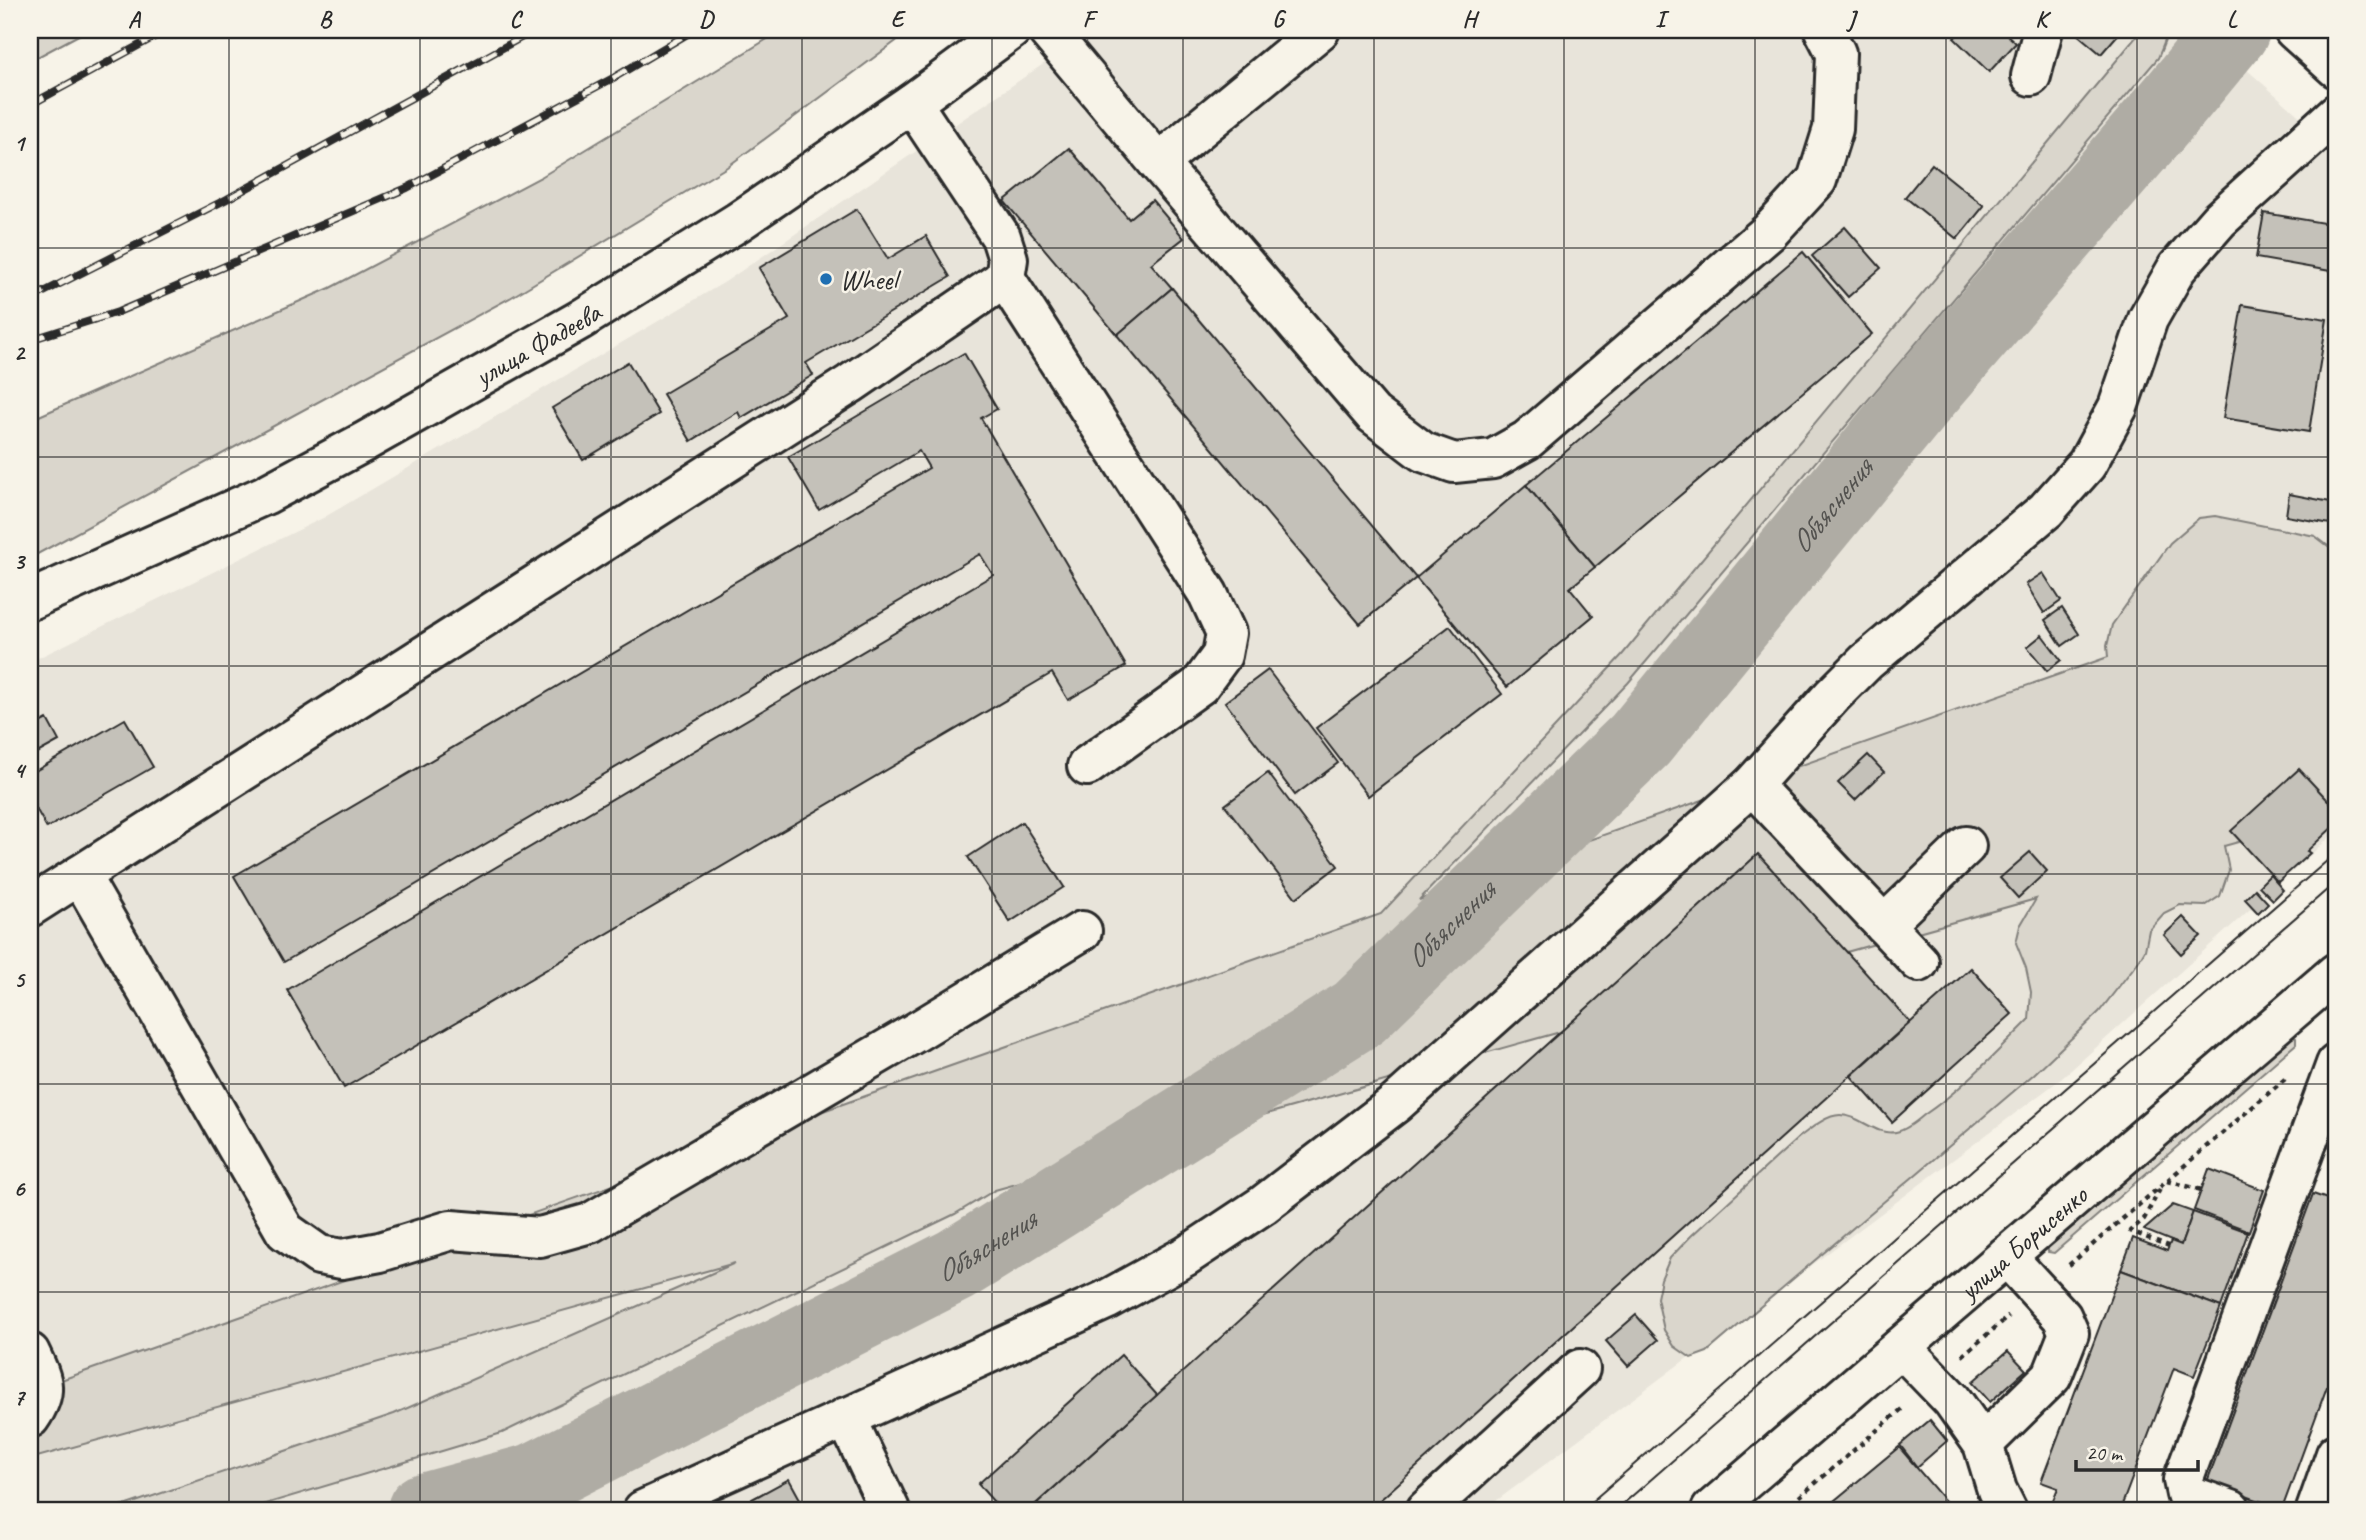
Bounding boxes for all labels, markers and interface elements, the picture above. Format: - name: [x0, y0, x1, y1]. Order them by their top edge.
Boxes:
- text: A: [128, 5, 142, 34]
- text: B: [319, 5, 333, 34]
- text: C: [510, 5, 524, 34]
- text: D: [699, 5, 715, 34]
- text: E: [891, 5, 907, 34]
- text: F: [1083, 5, 1099, 34]
- text: G: [1272, 5, 1287, 34]
- text: H: [1462, 5, 1480, 34]
- text: I: [1655, 5, 1670, 34]
- text: J: [1845, 5, 1858, 34]
- text: K: [2035, 5, 2051, 34]
- text: L: [2227, 5, 2238, 34]
- text: 1: [14, 129, 27, 158]
- place label: Wheel: [840, 262, 902, 297]
- marker: Wheel: [818, 271, 834, 287]
- street label: улица Фадеева: [467, 294, 609, 395]
- text: 2: [14, 338, 27, 367]
- water label: Объяснения: [1781, 448, 1884, 561]
- text: 3: [14, 547, 27, 576]
- text: 4: [14, 756, 27, 785]
- water label: Объяснения: [1397, 869, 1506, 977]
- text: 5: [14, 965, 26, 994]
- text: 6: [14, 1174, 27, 1203]
- street label: улица Борисенко: [1950, 1176, 2096, 1309]
- water label: Объяснения: [929, 1199, 1047, 1291]
- text: 7: [14, 1383, 27, 1412]
- scale bar: [2076, 1428, 2198, 1472]
- text: 20 m: [2086, 1440, 2124, 1466]

